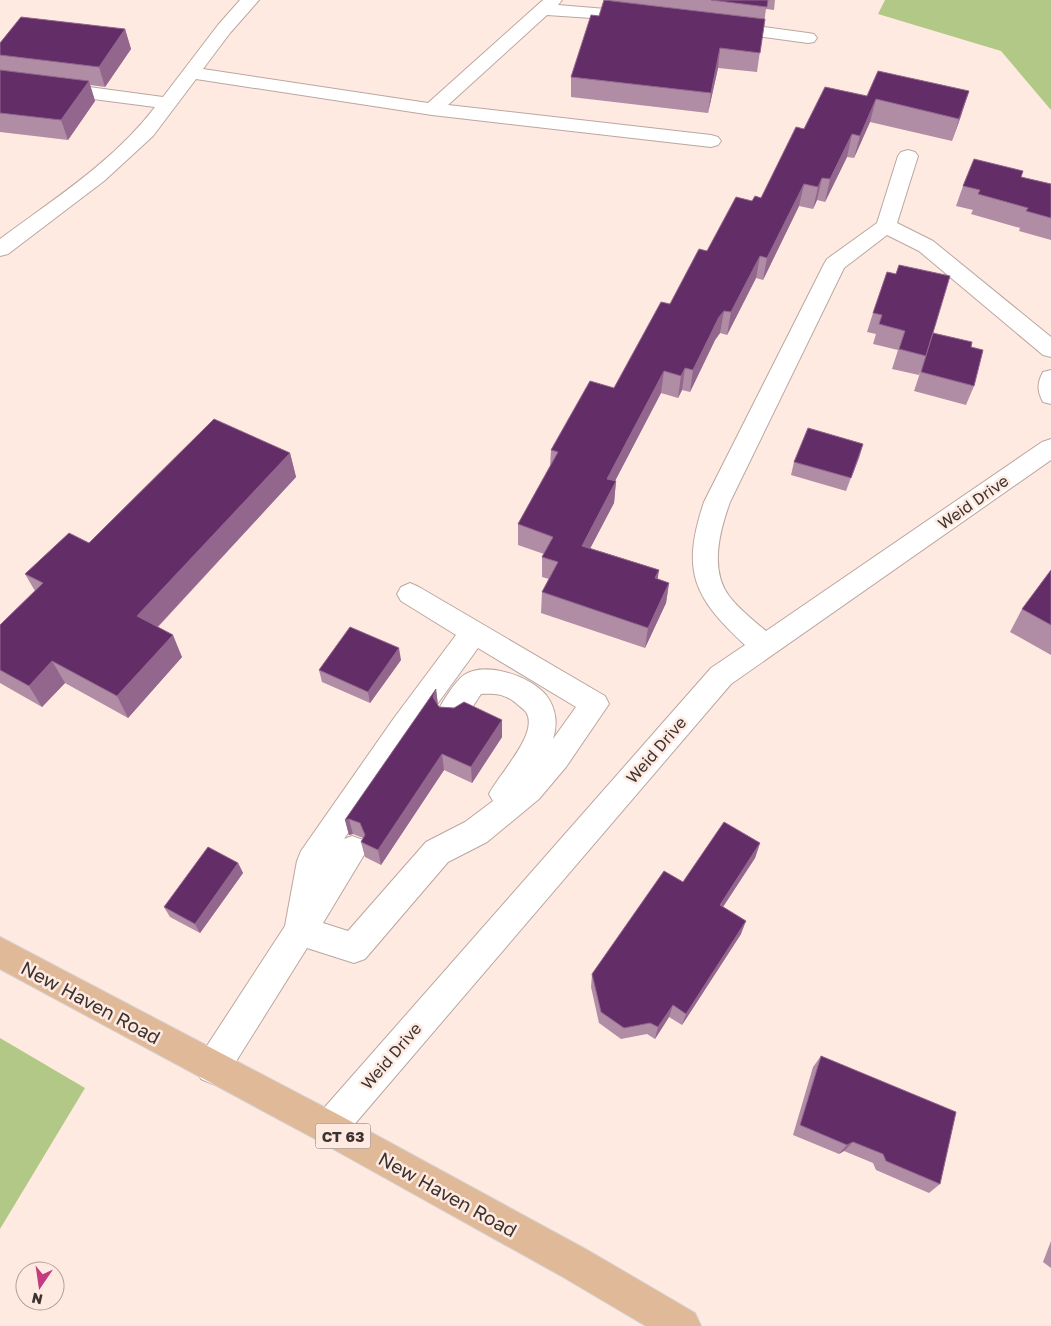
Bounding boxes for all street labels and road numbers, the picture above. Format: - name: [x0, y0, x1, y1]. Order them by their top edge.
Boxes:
- street label: Weid Drive: [934, 470, 1012, 534]
- street label: Weid Drive: [622, 713, 690, 787]
- street label: New Haven Road: [17, 956, 165, 1048]
- street label: Weid Drive: [357, 1019, 425, 1093]
- road number: CT 63: [316, 1124, 370, 1148]
- street label: New Haven Road: [375, 1146, 521, 1242]

